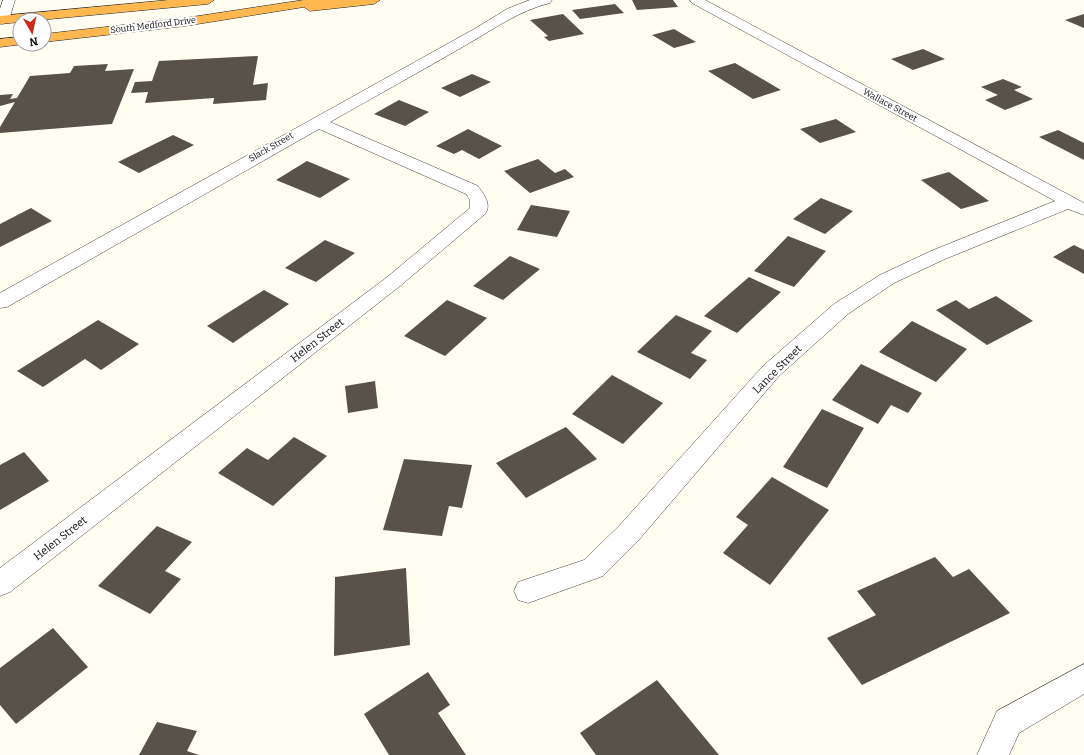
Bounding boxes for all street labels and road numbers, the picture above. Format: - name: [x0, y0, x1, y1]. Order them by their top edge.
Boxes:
- street label: South Medford Drive: [110, 15, 196, 35]
- street label: Wallace Street: [861, 87, 919, 124]
- street label: Slack Street: [247, 130, 296, 164]
- street label: Helen Street: [288, 316, 347, 365]
- street label: Lance Street: [750, 342, 804, 396]
- street label: Helen Street: [31, 514, 90, 563]

